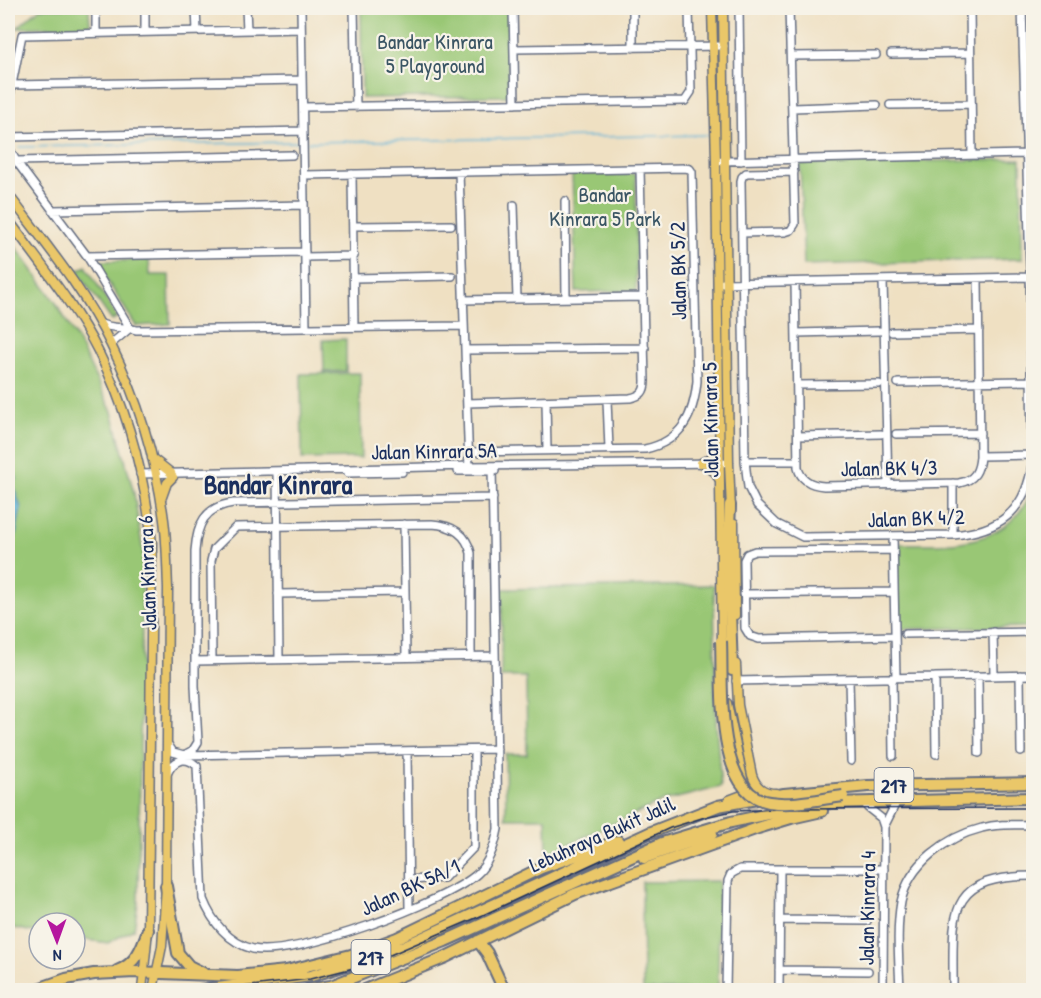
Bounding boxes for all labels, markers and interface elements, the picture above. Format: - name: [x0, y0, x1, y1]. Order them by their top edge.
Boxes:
- park label: Bandar Kinrara 5 Playground: [377, 27, 493, 80]
- park label: Bandar Kinrara 5 Park: [549, 180, 661, 233]
- street label: Jalan BK 5/2: [663, 221, 693, 320]
- street label: Jalan Kinrara 5: [694, 362, 726, 478]
- street label: Jalan Kinrara 5A: [371, 435, 497, 467]
- street label: Jalan BK 4/3: [840, 453, 938, 483]
- district label: Bandar Kinrara: [204, 466, 353, 502]
- street label: Jalan BK 4/2: [867, 502, 965, 534]
- street label: Jalan Kinrara 6: [130, 515, 164, 631]
- road number: 217: [874, 768, 914, 802]
- street label: Lebuhraya Bukit Jalil: [525, 789, 680, 879]
- street label: Jalan Kinrara 4: [852, 850, 883, 966]
- street label: Jalan BK 5A/1: [356, 851, 464, 923]
- north arrow: [27, 911, 87, 971]
- road number: 217: [352, 940, 391, 974]
- text: N: [52, 945, 62, 967]

